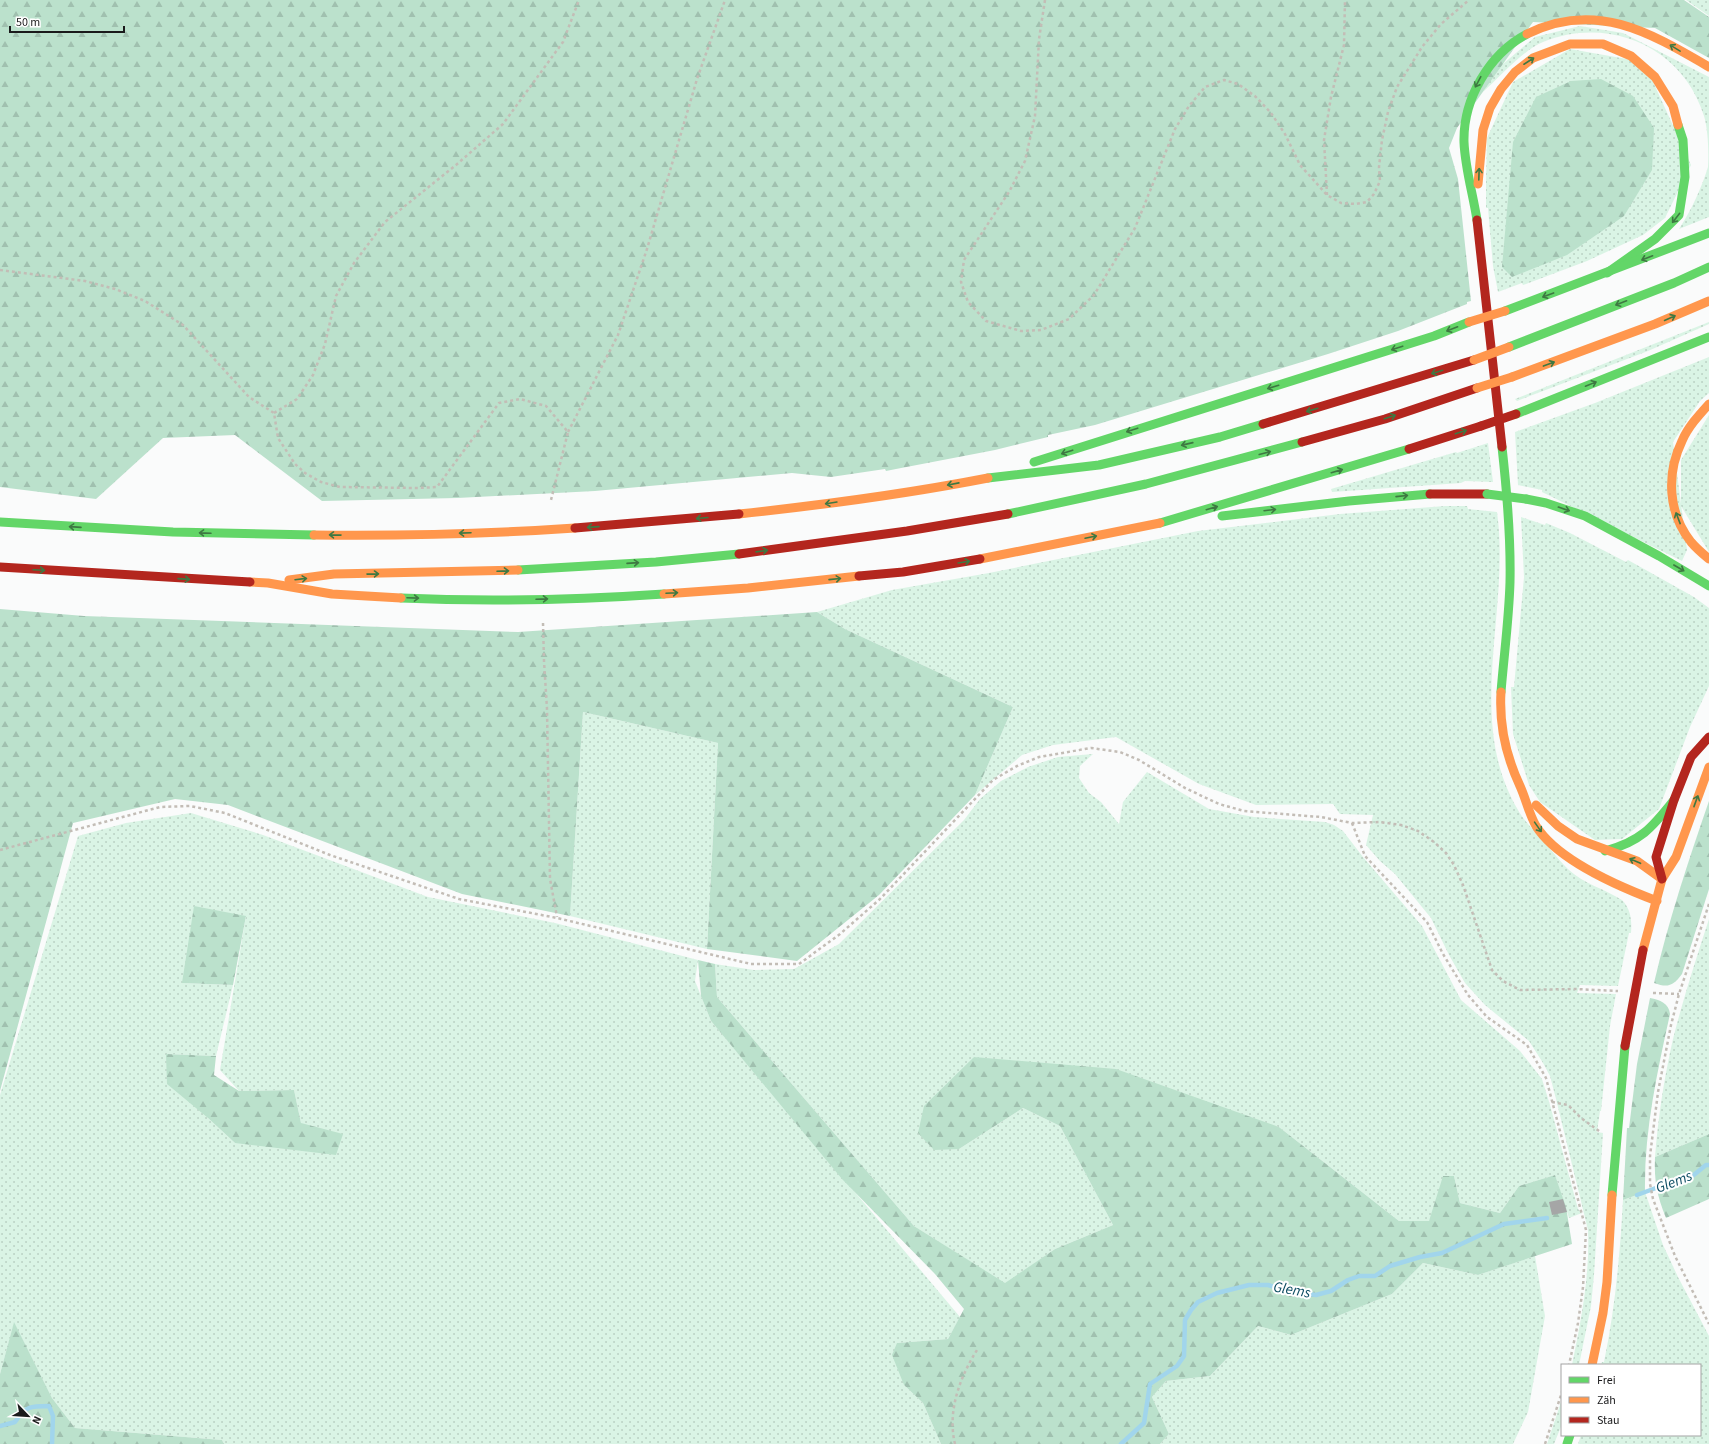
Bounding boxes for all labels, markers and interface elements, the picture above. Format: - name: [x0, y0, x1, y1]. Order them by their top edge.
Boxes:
- scale bar: [10, 8, 124, 34]
- text: 50 m: [16, 14, 40, 31]
- one-way arrow: [1669, 43, 1681, 51]
- one-way arrow: [1523, 56, 1535, 64]
- one-way arrow: [1473, 76, 1481, 88]
- one-way arrow: [1475, 168, 1482, 181]
- one-way arrow: [1672, 213, 1681, 224]
- one-way arrow: [1641, 254, 1653, 262]
- one-way arrow: [1543, 291, 1555, 299]
- one-way arrow: [1615, 300, 1627, 308]
- one-way arrow: [1664, 314, 1676, 321]
- one-way arrow: [1446, 326, 1458, 334]
- one-way arrow: [1390, 345, 1403, 352]
- one-way arrow: [1542, 360, 1555, 367]
- one-way arrow: [1430, 369, 1443, 376]
- one-way arrow: [1585, 379, 1597, 387]
- one-way arrow: [1266, 384, 1279, 391]
- one-way arrow: [1306, 407, 1319, 414]
- one-way arrow: [1383, 413, 1396, 420]
- one-way arrow: [1126, 427, 1139, 434]
- one-way arrow: [1455, 428, 1467, 436]
- one-way arrow: [1181, 441, 1194, 449]
- one-way arrow: [1062, 448, 1074, 456]
- one-way arrow: [1258, 449, 1271, 456]
- one-way arrow: [1330, 467, 1343, 474]
- one-way arrow: [947, 481, 960, 489]
- one-way arrow: [1395, 493, 1408, 500]
- one-way arrow: [825, 499, 838, 507]
- one-way arrow: [1205, 504, 1218, 511]
- one-way arrow: [1263, 506, 1276, 514]
- one-way arrow: [1557, 506, 1570, 513]
- one-way arrow: [1673, 513, 1681, 525]
- one-way arrow: [696, 515, 709, 522]
- one-way arrow: [69, 523, 82, 530]
- one-way arrow: [587, 523, 600, 530]
- one-way arrow: [199, 529, 212, 536]
- one-way arrow: [459, 529, 472, 537]
- one-way arrow: [329, 531, 342, 539]
- one-way arrow: [1084, 533, 1097, 541]
- one-way arrow: [755, 547, 768, 555]
- one-way arrow: [957, 558, 970, 566]
- one-way arrow: [626, 560, 639, 567]
- one-way arrow: [1673, 565, 1685, 573]
- one-way arrow: [32, 566, 45, 573]
- one-way arrow: [496, 567, 509, 575]
- one-way arrow: [366, 570, 379, 578]
- one-way arrow: [177, 575, 190, 582]
- one-way arrow: [294, 575, 307, 582]
- one-way arrow: [828, 575, 841, 582]
- one-way arrow: [665, 590, 678, 597]
- one-way arrow: [406, 594, 419, 602]
- one-way arrow: [535, 595, 548, 602]
- one-way arrow: [1693, 795, 1701, 807]
- one-way arrow: [1534, 821, 1542, 832]
- one-way arrow: [1630, 857, 1642, 865]
- water label: Glems: [1653, 1165, 1695, 1199]
- water label: Glems: [1272, 1276, 1312, 1304]
- legend: [1561, 1364, 1701, 1436]
- text: Frei: [1597, 1372, 1616, 1389]
- text: Zäh: [1597, 1392, 1616, 1409]
- north arrow: [8, 1396, 48, 1436]
- text: Stau: [1597, 1412, 1620, 1429]
- text: N: [28, 1414, 45, 1427]

